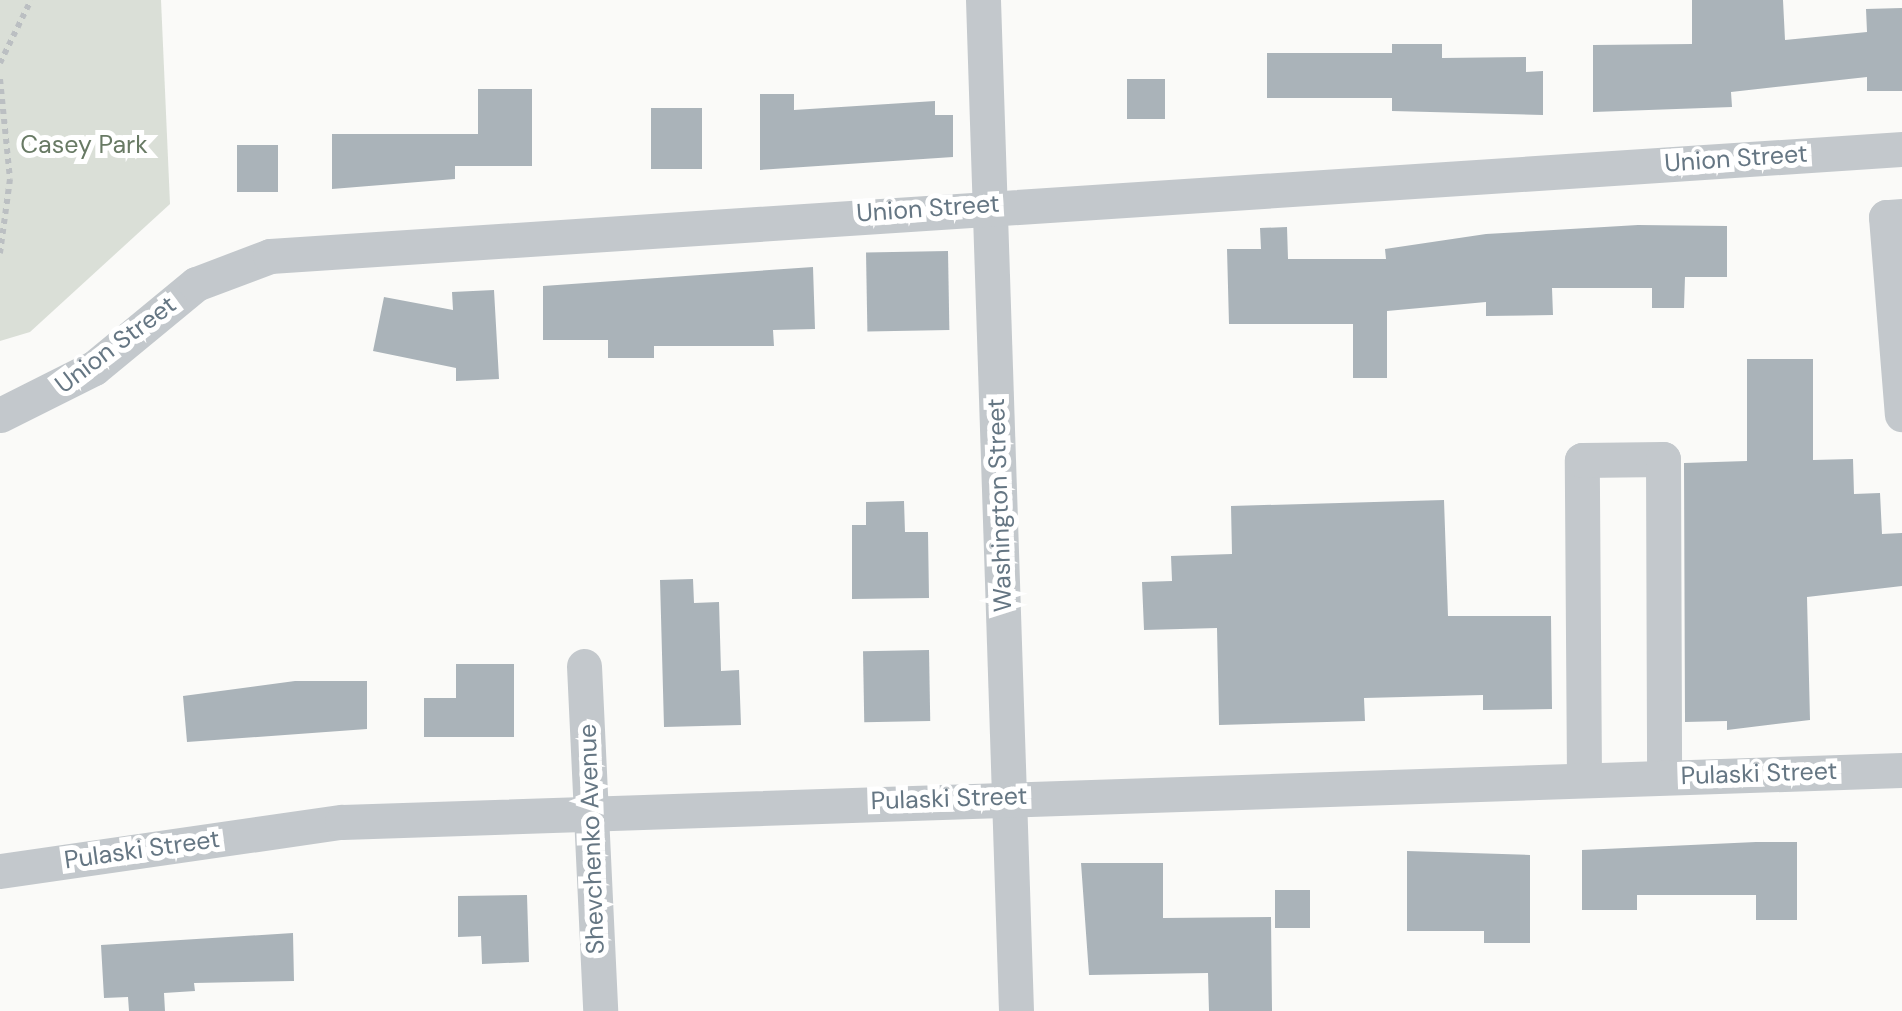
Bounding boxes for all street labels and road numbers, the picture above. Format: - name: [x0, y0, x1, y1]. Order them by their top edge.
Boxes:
- street label: Union Street: [1663, 139, 1809, 179]
- street label: Union Street: [855, 189, 1001, 229]
- street label: Union Street: [50, 290, 182, 400]
- street label: Washington Street: [981, 398, 1019, 612]
- street label: Shevchenko Avenue: [573, 723, 611, 955]
- street label: Pulaski Street: [1680, 756, 1838, 792]
- street label: Pulaski Street: [870, 781, 1028, 817]
- street label: Pulaski Street: [62, 824, 222, 876]

